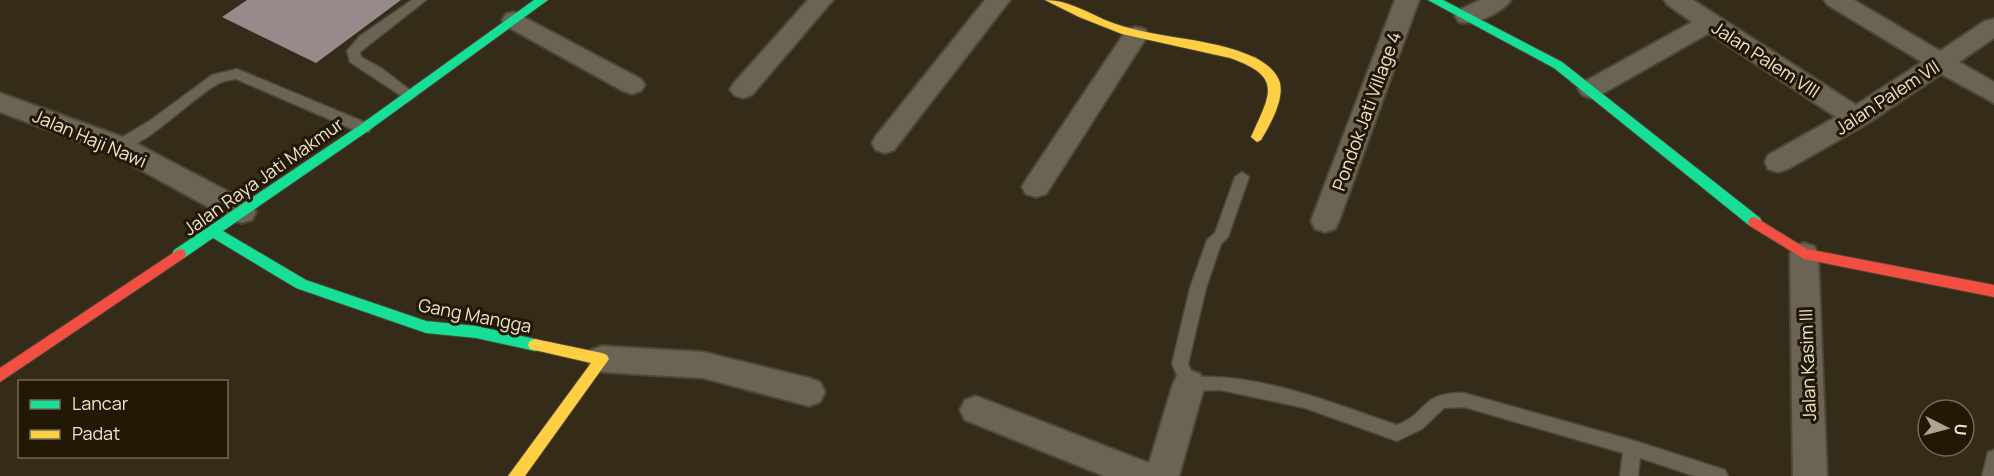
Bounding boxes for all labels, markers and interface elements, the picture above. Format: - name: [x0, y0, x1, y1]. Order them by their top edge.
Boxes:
- street label: Jalan Palem VIII: [1707, 15, 1825, 103]
- street label: Pondok Jati Village 4: [1326, 28, 1406, 194]
- street label: Jalan Palem VII: [1830, 54, 1944, 140]
- street label: Jalan Haji Nawi: [29, 103, 151, 173]
- street label: Jalan Raya Jati Makmur: [178, 111, 348, 240]
- street label: Gang Mangga: [416, 292, 534, 338]
- street label: Jalan Kasim III: [1793, 308, 1821, 422]
- legend: [18, 380, 228, 458]
- text: Lancar: [72, 391, 129, 415]
- north arrow: [1916, 398, 1976, 458]
- text: Padat: [72, 421, 120, 445]
- text: U: [1949, 423, 1972, 436]

